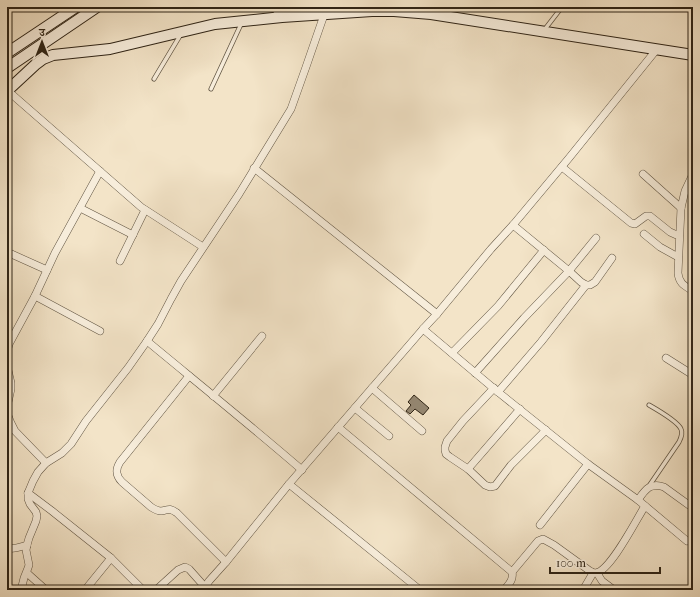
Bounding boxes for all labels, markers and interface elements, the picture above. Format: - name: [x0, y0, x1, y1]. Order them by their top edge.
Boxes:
- north arrow: [22, 22, 62, 62]
- text: उ: [38, 26, 46, 39]
- scale bar: [550, 549, 660, 575]
- text: 100 m: [556, 556, 586, 570]

